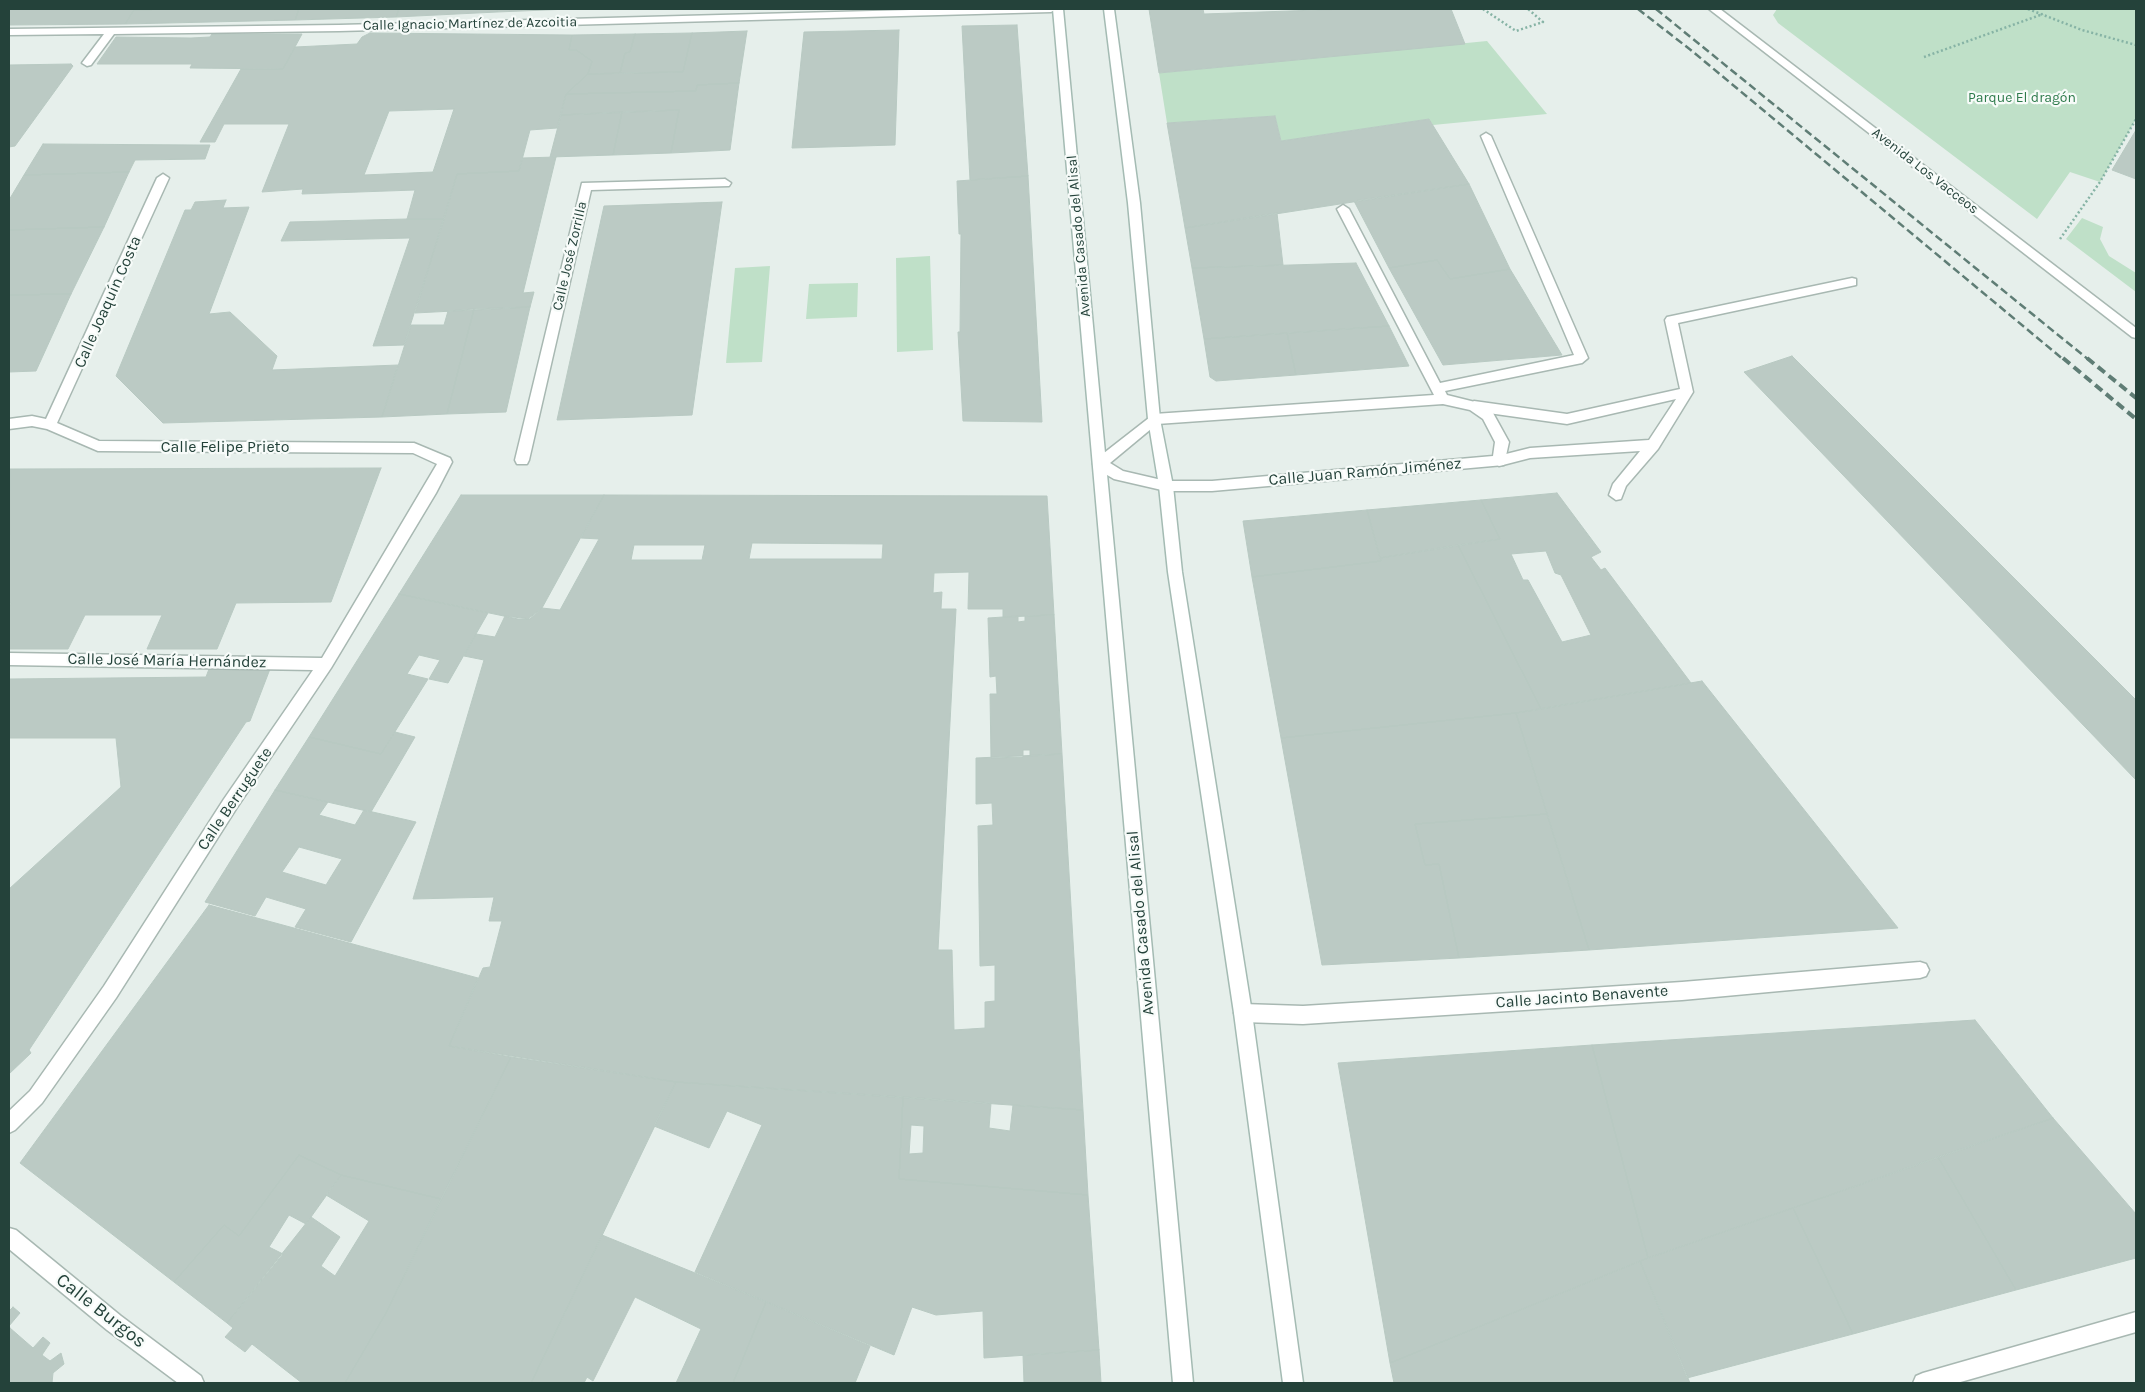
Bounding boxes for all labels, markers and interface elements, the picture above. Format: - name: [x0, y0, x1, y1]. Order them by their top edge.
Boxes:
- street label: Calle Ignacio Martínez de Azcoitia: [363, 14, 577, 34]
- park label: Parque El dragón: [1968, 90, 2076, 106]
- street label: Avenida Los Vacceos: [1868, 124, 1982, 218]
- street label: Avenida Casado del Alisal: [1064, 154, 1094, 318]
- street label: Calle José Zorrilla: [549, 200, 591, 312]
- street label: Calle Joaquín Costa: [70, 233, 146, 371]
- street label: Calle Felipe Prieto: [161, 437, 289, 457]
- street label: Calle Juan Ramón Jiménez: [1268, 454, 1462, 490]
- street label: Calle José María Hernández: [67, 650, 267, 672]
- street label: Calle Berruguete: [193, 744, 277, 854]
- street label: Avenida Casado del Alisal: [1123, 830, 1159, 1016]
- street label: Calle Jacinto Benavente: [1495, 981, 1669, 1013]
- street label: Calle Burgos: [51, 1269, 151, 1353]

